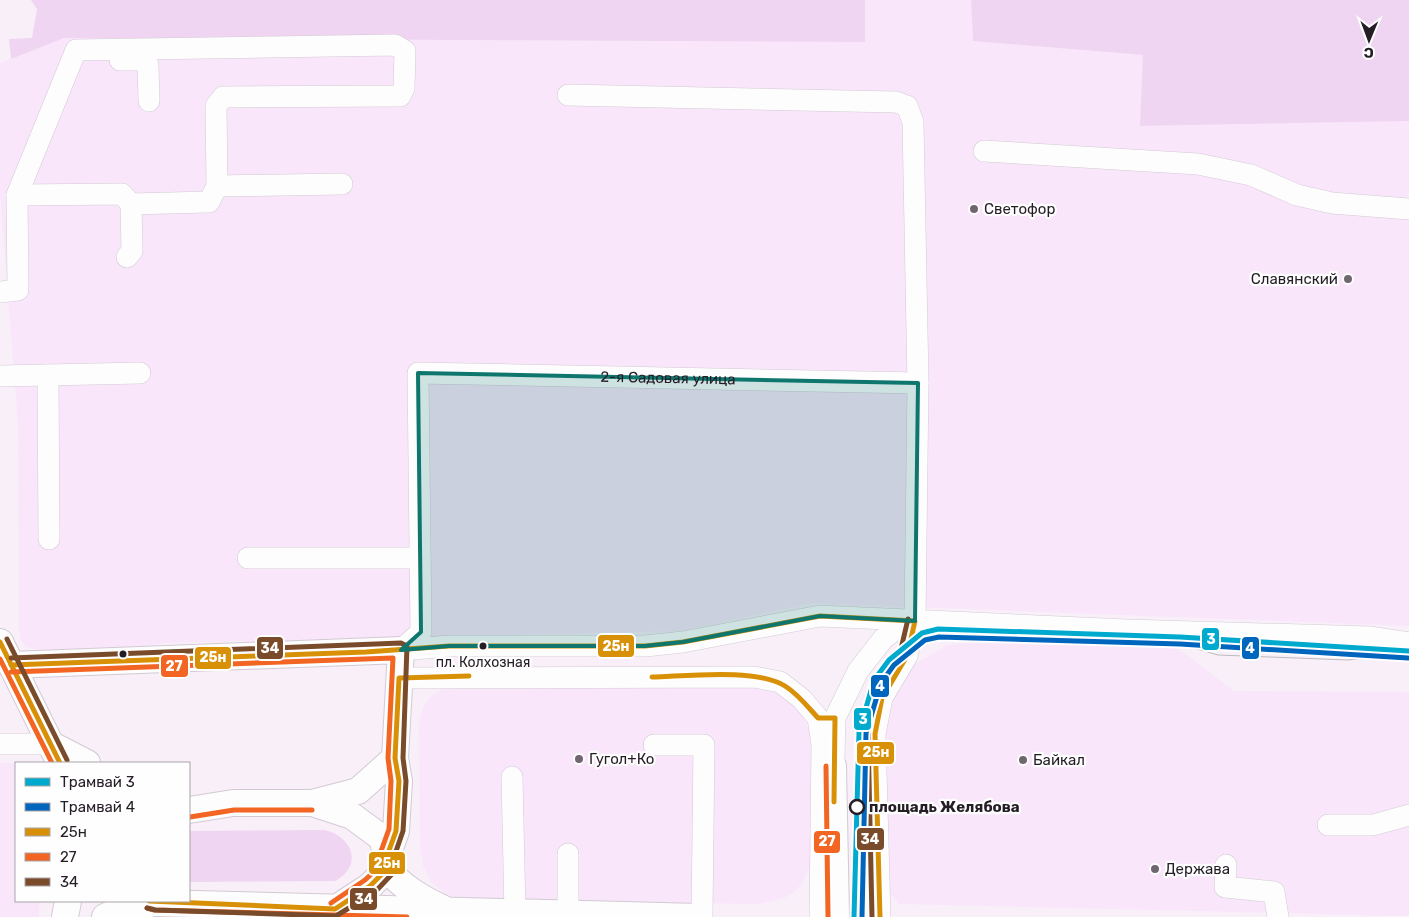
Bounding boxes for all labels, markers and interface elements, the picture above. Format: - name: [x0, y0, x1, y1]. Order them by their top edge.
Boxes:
- north arrow: [1344, 15, 1394, 65]
- text: С: [1364, 44, 1374, 61]
- place label: Светофор: [984, 200, 1055, 218]
- marker: Светофор: [968, 203, 980, 215]
- place label: Славянский: [1251, 270, 1338, 288]
- marker: Славянский: [1342, 273, 1354, 285]
- street label: 2-я Садовая улица: [600, 368, 736, 388]
- line badge: 3: [1201, 627, 1220, 651]
- text: 3: [1206, 631, 1216, 648]
- line badge: 25н: [597, 634, 635, 658]
- line badge: 34: [256, 636, 284, 660]
- line badge: 4: [1241, 636, 1260, 660]
- text: 25н: [602, 638, 630, 655]
- text: 34: [261, 640, 280, 657]
- text: 4: [1245, 640, 1255, 657]
- marker: пл. Колхозная: [478, 641, 488, 651]
- line badge: 25н: [194, 646, 232, 670]
- unlabelled marker: [118, 649, 128, 659]
- text: 25н: [199, 649, 227, 666]
- line badge: 27: [160, 654, 189, 678]
- place label: пл. Колхозная: [436, 654, 530, 671]
- text: 27: [165, 658, 183, 675]
- line badge: 4: [870, 674, 890, 698]
- text: 4: [875, 678, 885, 695]
- line badge: 3: [853, 707, 872, 731]
- text: 3: [858, 711, 868, 728]
- line badge: 25н: [856, 741, 895, 765]
- text: 25н: [862, 744, 890, 761]
- place label: Гугол+Ко: [589, 750, 654, 768]
- place label: Байкал: [1033, 751, 1085, 769]
- marker: Гугол+Ко: [573, 753, 585, 765]
- marker: Байкал: [1017, 754, 1029, 766]
- legend: [15, 762, 190, 902]
- text: Трамвай 3: [60, 773, 135, 791]
- text: Трамвай 4: [60, 798, 135, 816]
- place label: площадь Желябова: [869, 798, 1020, 816]
- marker: площадь Желябова: [849, 799, 865, 815]
- text: 25н: [60, 823, 87, 841]
- line badge: 34: [856, 827, 885, 851]
- line badge: 27: [813, 830, 841, 854]
- text: 34: [861, 831, 880, 848]
- text: 27: [818, 833, 836, 850]
- text: 27: [60, 848, 77, 866]
- line badge: 25н: [368, 851, 406, 875]
- text: 25н: [373, 855, 401, 872]
- place label: Держава: [1165, 860, 1230, 878]
- marker: Держава: [1149, 863, 1161, 875]
- text: 34: [60, 873, 78, 891]
- line badge: 34: [349, 887, 378, 911]
- text: 34: [355, 891, 374, 908]

